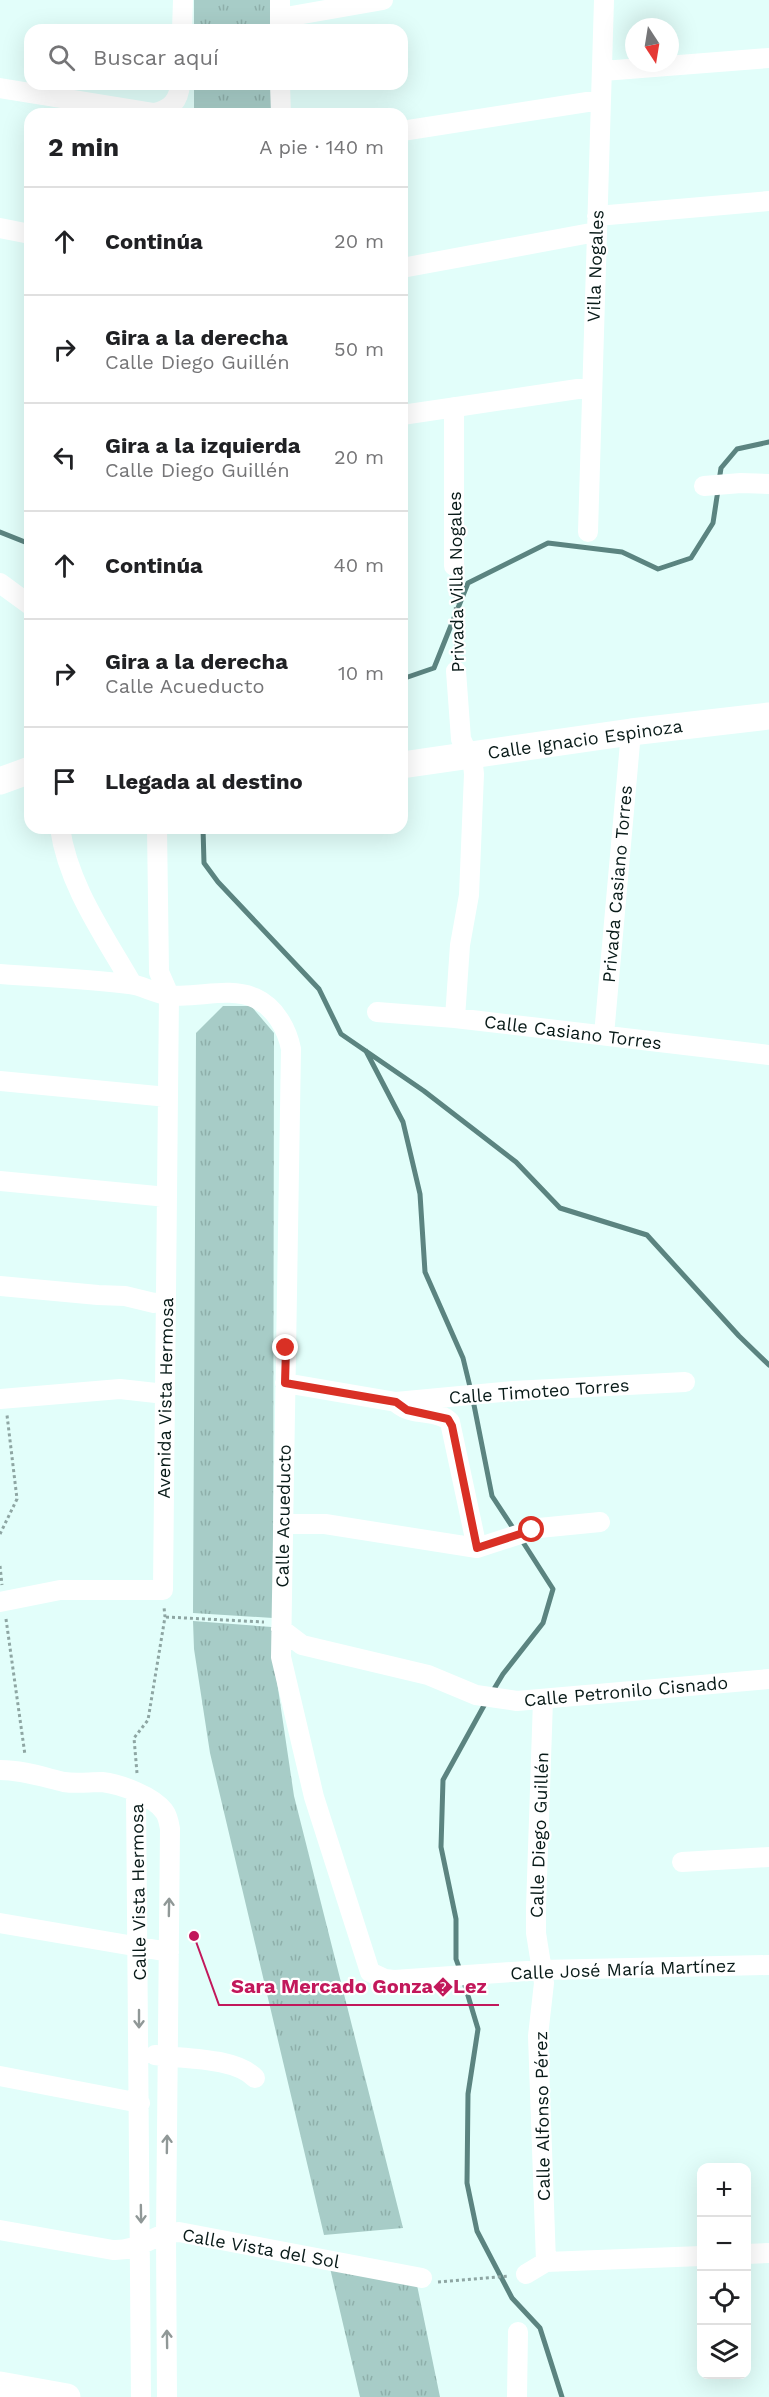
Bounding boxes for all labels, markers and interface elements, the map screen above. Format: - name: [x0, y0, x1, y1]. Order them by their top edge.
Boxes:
- north arrow: [625, 18, 679, 72]
- search box: [24, 24, 408, 90]
- icon: search: [45, 41, 78, 74]
- text: Buscar aquí: [93, 45, 219, 70]
- text: 2 min: [48, 132, 119, 162]
- text: A pie · 140 m: [259, 135, 384, 159]
- street label: Villa Nogales: [583, 209, 607, 323]
- icon: ahead: [48, 225, 81, 258]
- text: Continúa: [105, 229, 203, 254]
- text: 20 m: [334, 229, 384, 253]
- text: Gira a la derecha: [105, 325, 288, 350]
- icon: right: [48, 333, 81, 366]
- text: 50 m: [334, 337, 384, 361]
- text: Calle Diego Guillén: [105, 350, 290, 374]
- text: Gira a la izquierda: [105, 433, 301, 458]
- icon: left: [48, 441, 81, 474]
- text: 20 m: [334, 445, 384, 469]
- text: Calle Diego Guillén: [105, 458, 290, 482]
- street label: Privada Villa Nogales: [444, 491, 468, 673]
- icon: ahead: [48, 549, 81, 582]
- text: Continúa: [105, 553, 203, 578]
- text: 40 m: [333, 553, 384, 577]
- text: Gira a la derecha: [105, 649, 288, 674]
- icon: right: [48, 657, 81, 690]
- text: 10 m: [338, 661, 384, 685]
- text: Calle Acueducto: [105, 674, 264, 698]
- street label: Calle Ignacio Espinoza: [486, 715, 684, 763]
- icon: arrive: [48, 765, 81, 798]
- text: Llegada al destino: [105, 769, 303, 794]
- street label: Privada Casiano Torres: [598, 784, 636, 984]
- street label: Calle Casiano Torres: [483, 1011, 663, 1053]
- street label: Avenida Vista Hermosa: [153, 1297, 177, 1499]
- route end: [272, 1334, 298, 1360]
- street label: Calle Timoteo Torres: [448, 1374, 630, 1408]
- street label: Calle Acueducto: [271, 1444, 295, 1588]
- route start: [518, 1516, 544, 1542]
- street label: Calle Petronilo Cisnado: [523, 1672, 729, 1710]
- street label: Calle Diego Guillén: [526, 1752, 552, 1918]
- street label: Calle Vista Hermosa: [126, 1803, 150, 1981]
- one-way arrow: [163, 1897, 175, 1917]
- street label: Calle José María Martínez: [510, 1955, 736, 1983]
- callout: Sara Mercado Gonza�Lez: [219, 1967, 499, 2005]
- text: Sara Mercado Gonza�Lez: [231, 1974, 487, 1998]
- one-way arrow: [133, 2009, 145, 2029]
- street label: Calle Alfonso Pérez: [530, 2031, 554, 2201]
- one-way arrow: [161, 2134, 173, 2154]
- map controls: [697, 2163, 751, 2379]
- button: +: [697, 2163, 751, 2217]
- one-way arrow: [135, 2204, 147, 2224]
- button: −: [697, 2217, 751, 2271]
- street label: Calle Vista del Sol: [181, 2224, 342, 2272]
- button: locate: [697, 2271, 751, 2325]
- button: layers: [697, 2325, 751, 2379]
- one-way arrow: [161, 2329, 173, 2349]

